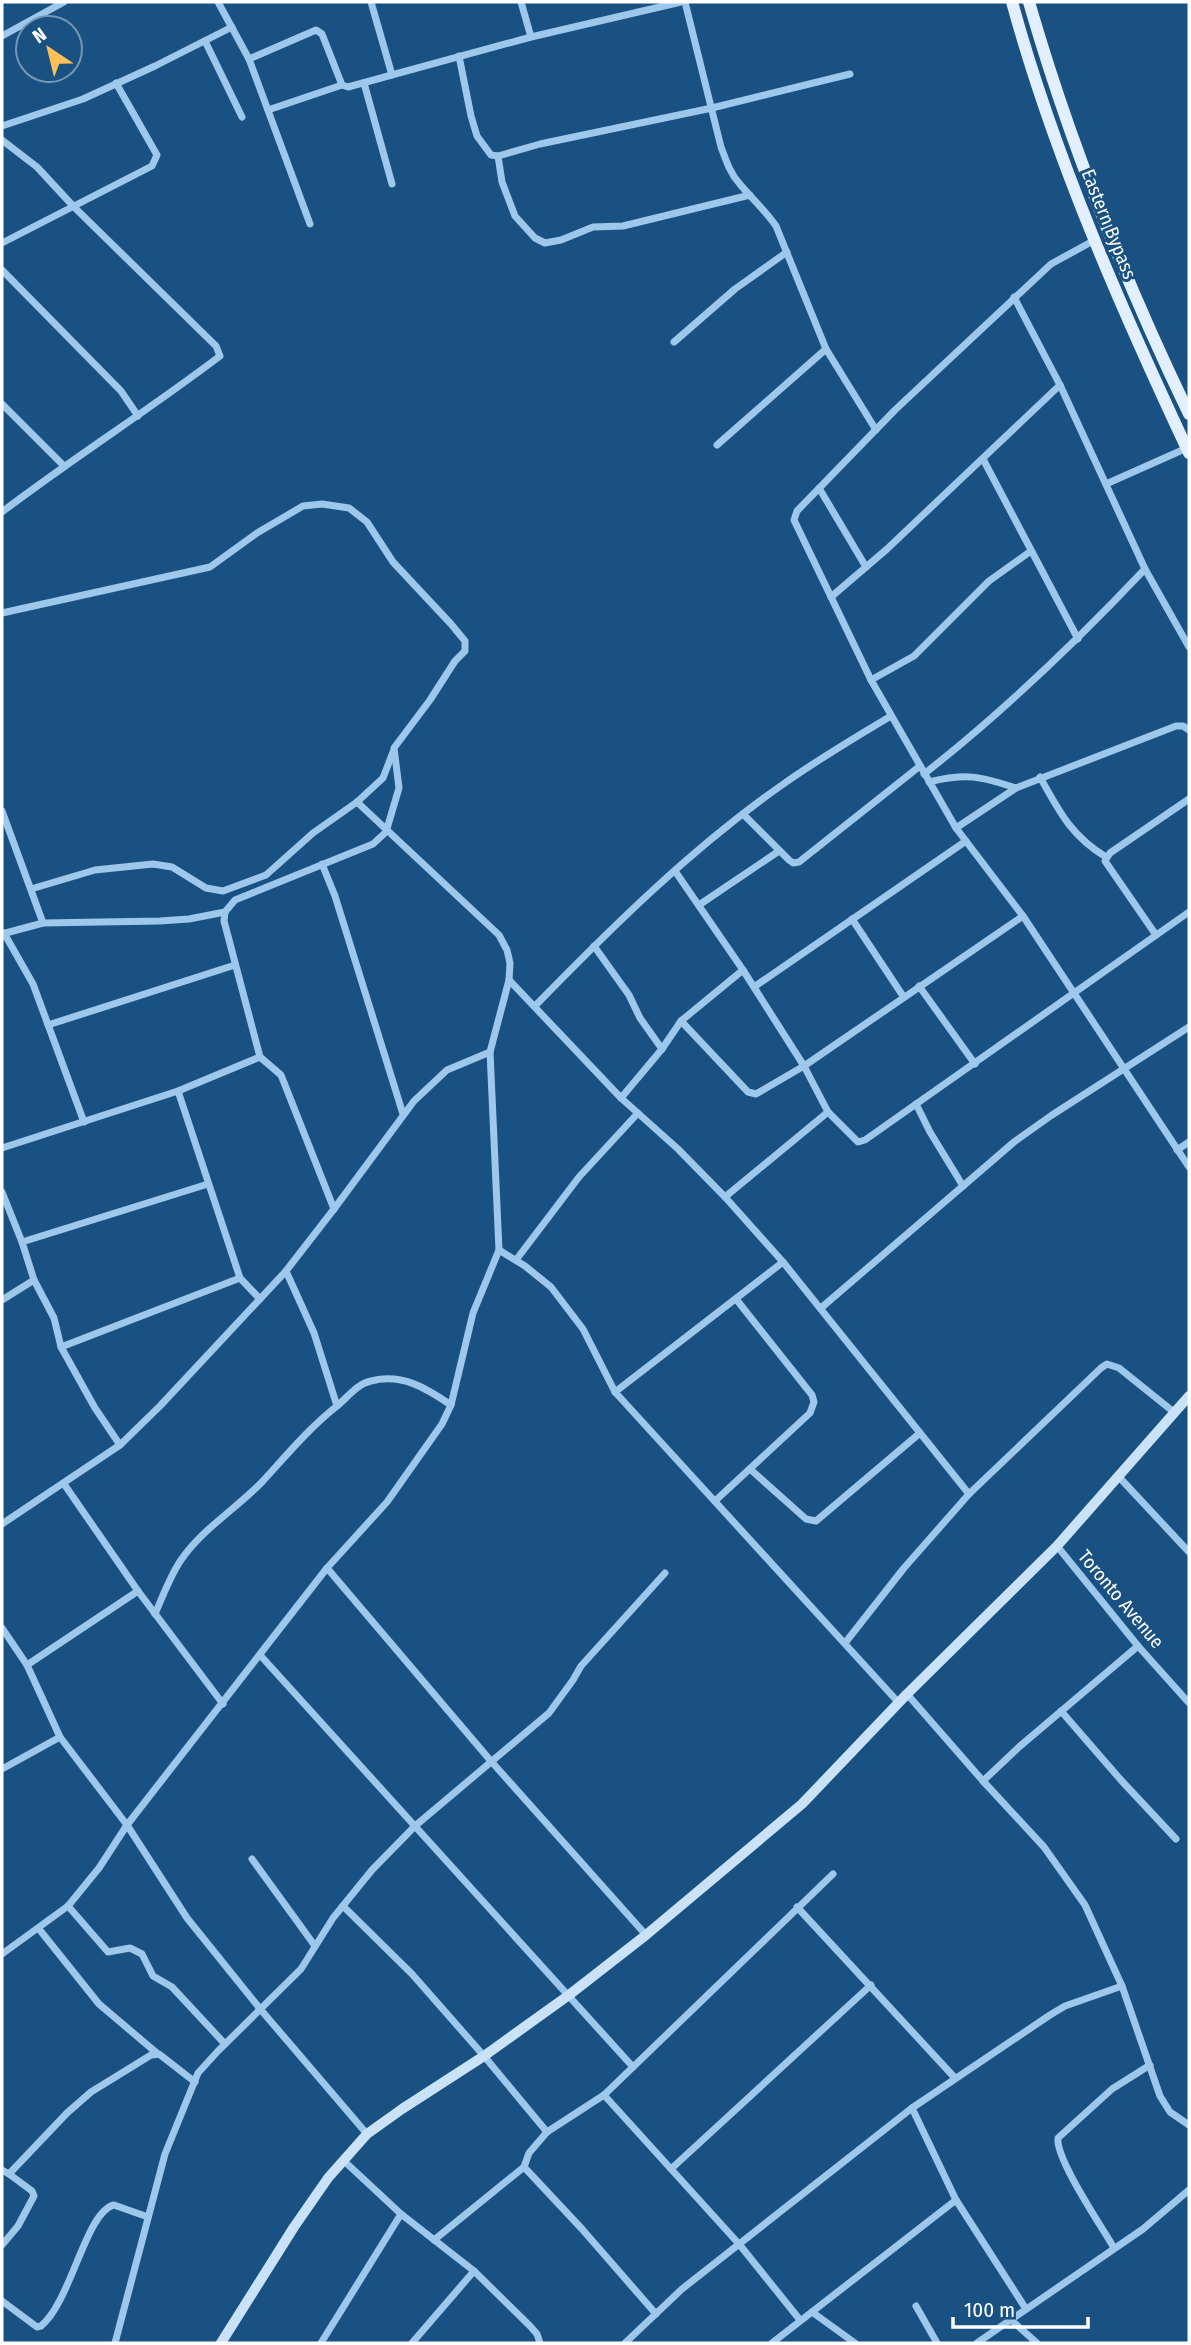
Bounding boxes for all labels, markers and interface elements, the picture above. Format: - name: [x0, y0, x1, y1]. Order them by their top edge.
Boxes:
- north arrow: [14, 14, 84, 84]
- text: N: [28, 23, 51, 48]
- street label: Eastern Bypass: [1077, 166, 1141, 282]
- street label: Toronto Avenue: [1073, 1545, 1169, 1653]
- scale bar: [953, 2286, 1088, 2330]
- text: 100 m: [964, 2297, 1015, 2323]

